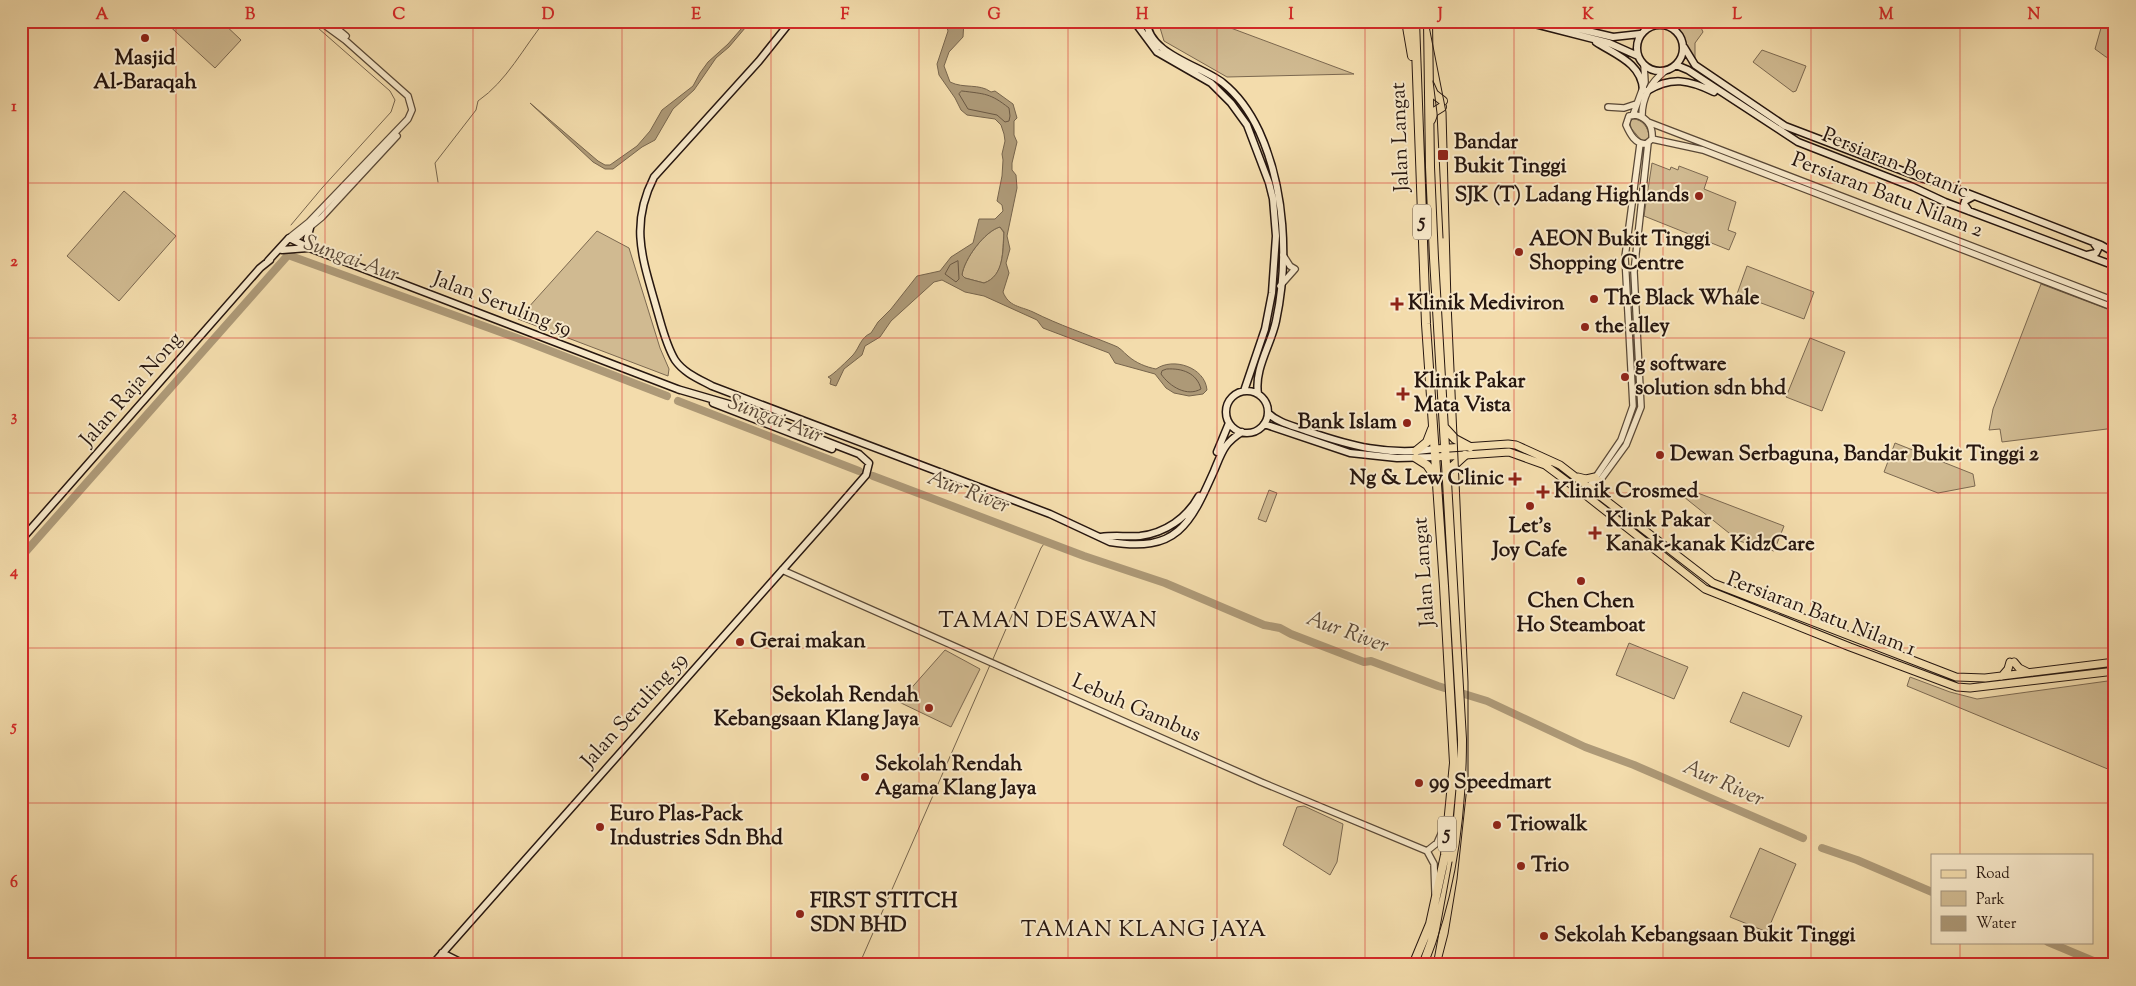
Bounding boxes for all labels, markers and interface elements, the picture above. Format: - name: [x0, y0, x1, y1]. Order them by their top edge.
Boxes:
- text: A: [96, 4, 109, 27]
- text: B: [245, 4, 255, 27]
- text: C: [393, 4, 406, 27]
- text: D: [542, 4, 555, 27]
- text: E: [691, 4, 701, 27]
- text: F: [841, 4, 850, 27]
- text: G: [987, 4, 1001, 27]
- text: H: [1136, 4, 1149, 27]
- text: I: [1288, 4, 1294, 27]
- text: J: [1436, 4, 1443, 27]
- text: K: [1582, 4, 1594, 27]
- text: L: [1732, 4, 1742, 27]
- text: M: [1879, 4, 1894, 27]
- text: N: [2028, 4, 2041, 27]
- marker: Masjid Al-Baraqah: [139, 32, 151, 44]
- place label: Masjid Al-Baraqah: [93, 44, 197, 98]
- street label: Jalan Langat: [1384, 82, 1418, 193]
- text: 1: [11, 96, 17, 119]
- street label: Persiaran Botanic: [1817, 121, 1973, 207]
- place label: Bandar Bukit Tinggi: [1454, 128, 1567, 182]
- street label: Persiaran Batu Nilam 2: [1787, 146, 1987, 246]
- marker: Bandar Bukit Tinggi: [1436, 148, 1450, 162]
- place label: SJK (T) Ladang Highlands: [1455, 181, 1689, 211]
- marker: SJK (T) Ladang Highlands: [1693, 190, 1705, 202]
- road number: 5: [1413, 204, 1431, 240]
- place label: AEON Bukit Tinggi Shopping Centre: [1529, 225, 1710, 279]
- water label: Sungai Aur: [299, 228, 404, 292]
- marker: AEON Bukit Tinggi Shopping Centre: [1513, 246, 1525, 258]
- text: 2: [10, 251, 18, 274]
- street label: Jalan Seruling 59: [427, 264, 576, 345]
- place label: The Black Whale: [1604, 284, 1760, 314]
- place label: Klinik Mediviron: [1408, 289, 1565, 319]
- marker: The Black Whale: [1588, 293, 1600, 305]
- marker: Klinik Mediviron: [1390, 297, 1404, 311]
- place label: the alley: [1595, 312, 1670, 342]
- marker: the alley: [1579, 321, 1591, 333]
- street label: Jalan Raja Nong: [73, 326, 190, 455]
- place label: g software solution sdn bhd: [1635, 350, 1786, 404]
- place label: Klinik Pakar Mata Vista: [1414, 367, 1525, 421]
- marker: g software solution sdn bhd: [1619, 371, 1631, 383]
- water label: Sungai Aur: [723, 387, 828, 453]
- marker: Klinik Pakar Mata Vista: [1396, 387, 1410, 401]
- text: 3: [11, 406, 18, 429]
- place label: Bank Islam: [1298, 408, 1398, 438]
- marker: Bank Islam: [1401, 417, 1413, 429]
- place label: Dewan Serbaguna, Bandar Bukit Tinggi 2: [1670, 440, 2039, 470]
- marker: Dewan Serbaguna, Bandar Bukit Tinggi 2: [1654, 449, 1666, 461]
- water label: Aur River: [922, 463, 1014, 523]
- place label: Ng & Lew Clinic: [1350, 464, 1504, 494]
- marker: Ng & Lew Clinic: [1508, 472, 1522, 486]
- place label: Klinik Crosmed: [1554, 477, 1699, 507]
- marker: Klinik Crosmed: [1536, 485, 1550, 499]
- marker: Let's Joy Cafe: [1524, 500, 1536, 512]
- place label: Klink Pakar Kanak-kanak KidzCare: [1606, 506, 1815, 560]
- place label: Let's Joy Cafe: [1491, 512, 1568, 566]
- street label: Jalan Langat: [1406, 516, 1444, 629]
- marker: Klink Pakar Kanak-kanak KidzCare: [1588, 526, 1602, 540]
- text: 4: [9, 561, 18, 584]
- street label: Persiaran Batu Nilam 1: [1722, 565, 1920, 665]
- marker: Chen Chen Ho Steamboat: [1575, 575, 1587, 587]
- place label: Chen Chen Ho Steamboat: [1517, 587, 1646, 641]
- water label: Aur River: [1301, 603, 1393, 663]
- district label: TAMAN DESAWAN: [938, 606, 1158, 638]
- place label: Gerai makan: [750, 627, 866, 657]
- marker: Gerai makan: [734, 636, 746, 648]
- street label: Jalan Seruling 59: [574, 646, 695, 776]
- street label: Lebuh Gambus: [1067, 667, 1205, 751]
- place label: Sekolah Rendah Kebangsaan Klang Jaya: [714, 681, 920, 735]
- marker: Sekolah Rendah Kebangsaan Klang Jaya: [923, 702, 935, 714]
- text: 5: [9, 716, 17, 739]
- place label: Sekolah Rendah Agama Klang Jaya: [875, 750, 1037, 804]
- water label: Aur River: [1677, 752, 1769, 816]
- place label: 99 Speedmart: [1429, 768, 1552, 798]
- marker: Sekolah Rendah Agama Klang Jaya: [859, 771, 871, 783]
- marker: 99 Speedmart: [1413, 777, 1425, 789]
- place label: Euro Plas-Pack Industries Sdn Bhd: [610, 800, 783, 854]
- place label: Triowalk: [1507, 810, 1588, 840]
- road number: 5: [1438, 816, 1456, 852]
- marker: Triowalk: [1491, 819, 1503, 831]
- marker: Euro Plas-Pack Industries Sdn Bhd: [594, 821, 606, 833]
- place label: Trio: [1531, 851, 1570, 881]
- legend: [1931, 854, 2094, 944]
- marker: Trio: [1515, 860, 1527, 872]
- text: Road: [1976, 864, 2010, 885]
- text: 6: [10, 872, 18, 895]
- place label: FIRST STITCH SDN BHD: [810, 887, 958, 941]
- text: Park: [1976, 890, 2005, 911]
- marker: FIRST STITCH SDN BHD: [794, 908, 806, 920]
- text: Water: [1976, 914, 2017, 935]
- district label: TAMAN KLANG JAYA: [1021, 915, 1267, 947]
- place label: Sekolah Kebangsaan Bukit Tinggi: [1554, 921, 1856, 951]
- marker: Sekolah Kebangsaan Bukit Tinggi: [1538, 930, 1550, 942]

